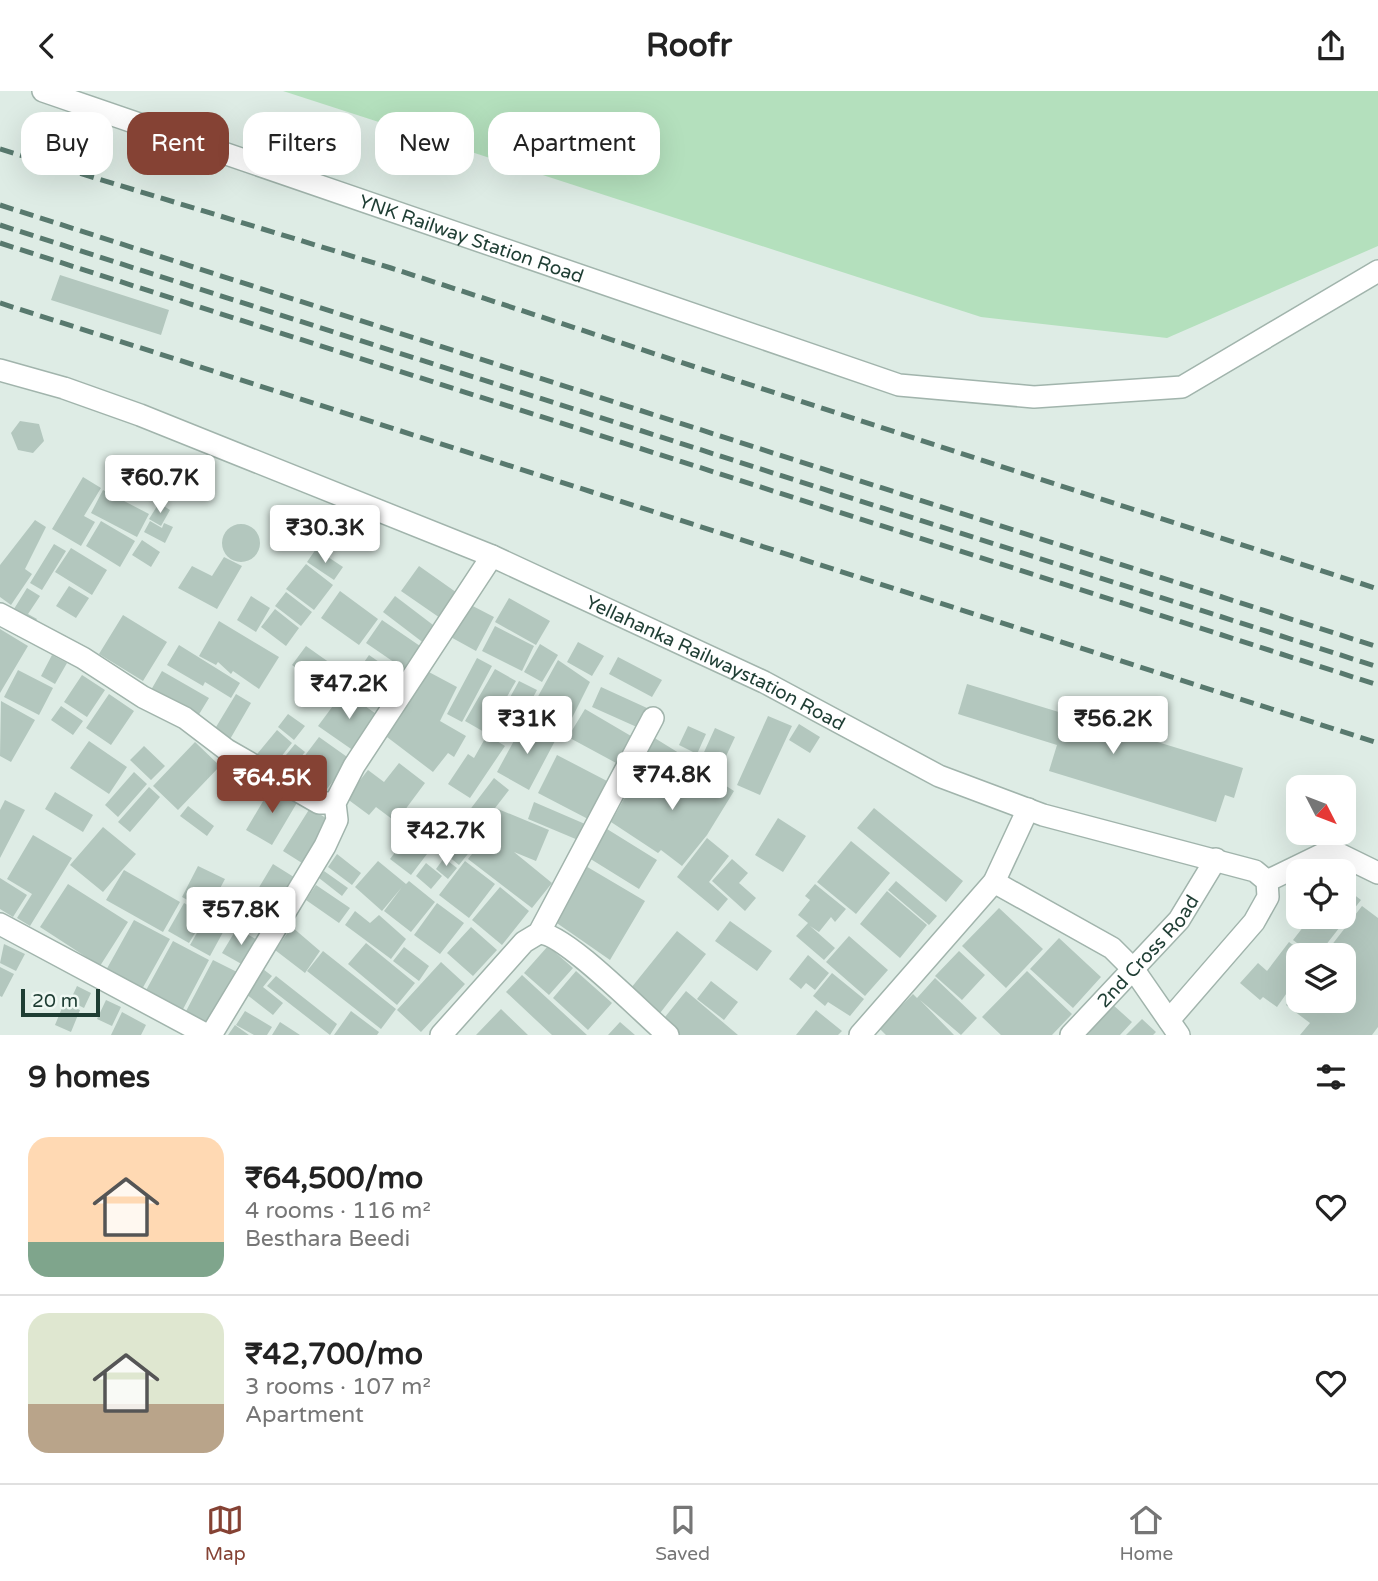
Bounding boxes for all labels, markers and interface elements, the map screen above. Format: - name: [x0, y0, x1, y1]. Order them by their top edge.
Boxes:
- icon: back: [28, 27, 66, 65]
- text: Roofr: [646, 27, 732, 65]
- icon: share: [1312, 27, 1350, 65]
- chip: Buy: [21, 112, 113, 175]
- chip: Rent: [127, 112, 229, 175]
- chip: Filters: [243, 112, 361, 175]
- chip: New: [375, 112, 474, 175]
- chip: Apartment: [488, 112, 660, 175]
- street label: YNK Railway Station Road: [356, 190, 586, 288]
- pin: ₹60.7K: [103, 455, 217, 515]
- text: ₹60.7K: [121, 464, 199, 492]
- pin: ₹30.3K: [268, 505, 382, 565]
- text: ₹30.3K: [286, 514, 364, 542]
- street label: Yellahanka Railwaystation Road: [582, 591, 849, 735]
- pin: ₹47.2K: [292, 661, 406, 721]
- text: ₹47.2K: [310, 670, 388, 698]
- pin: ₹31K: [486, 697, 568, 756]
- pin: ₹56.2K: [1056, 697, 1170, 756]
- text: ₹31K: [498, 705, 556, 733]
- text: ₹56.2K: [1074, 705, 1152, 733]
- pin: ₹74.8K: [615, 753, 729, 812]
- pin: ₹64.5K: [215, 755, 329, 815]
- text: ₹74.8K: [633, 761, 711, 789]
- text: ₹64.5K: [233, 764, 311, 792]
- north arrow: [1286, 775, 1356, 845]
- map controls: [1286, 775, 1356, 1013]
- pin: ₹42.7K: [389, 809, 503, 868]
- text: ₹42.7K: [407, 817, 485, 845]
- button: locate: [1286, 859, 1356, 929]
- pin: ₹57.8K: [184, 887, 298, 947]
- street label: 2nd Cross Road: [1093, 891, 1204, 1012]
- text: ₹57.8K: [203, 896, 279, 924]
- button: layers: [1286, 943, 1356, 1013]
- scale bar: [21, 986, 100, 1018]
- text: 20 m: [32, 990, 78, 1012]
- icon: filters: [1312, 1058, 1350, 1096]
- text: 9 homes: [28, 1059, 150, 1096]
- text: ₹64,500/mo: [245, 1160, 423, 1197]
- icon: home: [84, 1165, 168, 1249]
- icon: heart: [1312, 1188, 1350, 1226]
- text: 4 rooms · 116 m²: [245, 1197, 431, 1225]
- text: Besthara Beedi: [245, 1225, 410, 1253]
- text: ₹42,700/mo: [245, 1336, 423, 1373]
- icon: home: [84, 1341, 168, 1425]
- icon: heart: [1312, 1364, 1350, 1402]
- text: 3 rooms · 107 m²: [245, 1373, 431, 1401]
- text: Apartment: [245, 1401, 364, 1429]
- tab: Map: [205, 1501, 246, 1565]
- tab: Saved: [655, 1501, 710, 1565]
- tab: Home: [1119, 1501, 1173, 1565]

